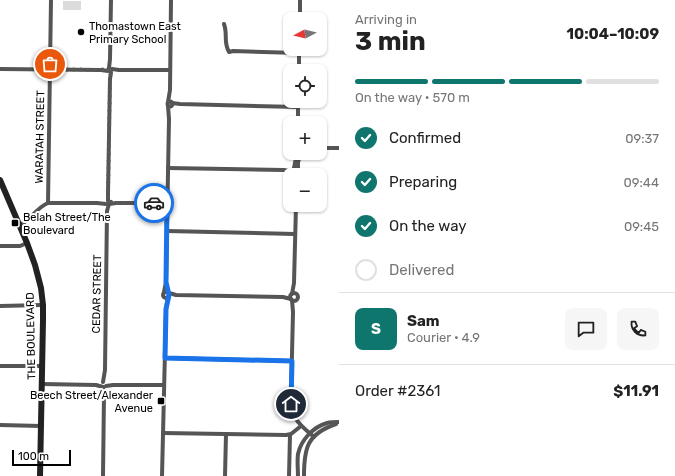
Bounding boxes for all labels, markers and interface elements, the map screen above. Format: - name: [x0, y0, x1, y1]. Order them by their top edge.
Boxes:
- north arrow: [283, 12, 327, 56]
- map controls: [283, 12, 327, 212]
- text: Arriving in: [355, 12, 417, 27]
- place label: Thomastown East Primary School: [89, 20, 182, 46]
- text: 10:04–10:09: [567, 25, 659, 43]
- text: 3 min: [355, 26, 426, 57]
- marker: Thomastown East Primary School: [76, 27, 86, 37]
- pin: [33, 47, 67, 81]
- icon: bag: [39, 53, 61, 75]
- button: locate: [283, 64, 327, 108]
- street label: WARATAH STREET: [33, 90, 47, 184]
- text: On the way · 570 m: [355, 90, 470, 105]
- button: +: [283, 116, 327, 160]
- icon: check: [355, 127, 377, 149]
- text: Confirmed: [389, 129, 461, 147]
- text: 09:37: [625, 131, 659, 146]
- button: −: [283, 168, 327, 212]
- icon: check: [355, 171, 377, 193]
- text: Preparing: [389, 173, 457, 191]
- text: 09:44: [624, 175, 659, 190]
- courier: [134, 183, 174, 223]
- icon: car: [143, 192, 165, 214]
- place label: Belah Street/The Boulevard: [23, 211, 111, 237]
- icon: check: [355, 215, 377, 237]
- text: On the way: [389, 217, 467, 235]
- marker: Belah Street/The Boulevard: [10, 218, 20, 228]
- text: 09:45: [624, 219, 659, 234]
- street label: CEDAR STREET: [90, 254, 104, 333]
- text: Delivered: [389, 261, 454, 279]
- street label: THE BOULEVARD: [24, 292, 38, 380]
- button: chat: [565, 308, 607, 350]
- button: phone: [617, 308, 659, 350]
- text: Sam: [407, 312, 440, 330]
- text: S: [371, 320, 381, 338]
- text: Courier · 4.9: [407, 330, 480, 345]
- text: Order #2361: [355, 382, 440, 400]
- text: $11.91: [613, 382, 659, 400]
- pin: [274, 387, 308, 421]
- place label: Beech Street/Alexander Avenue: [30, 389, 154, 415]
- icon: home: [280, 393, 302, 415]
- marker: Beech Street/Alexander Avenue: [156, 396, 166, 406]
- scale bar: [12, 448, 71, 467]
- text: 100 m: [18, 450, 49, 463]

